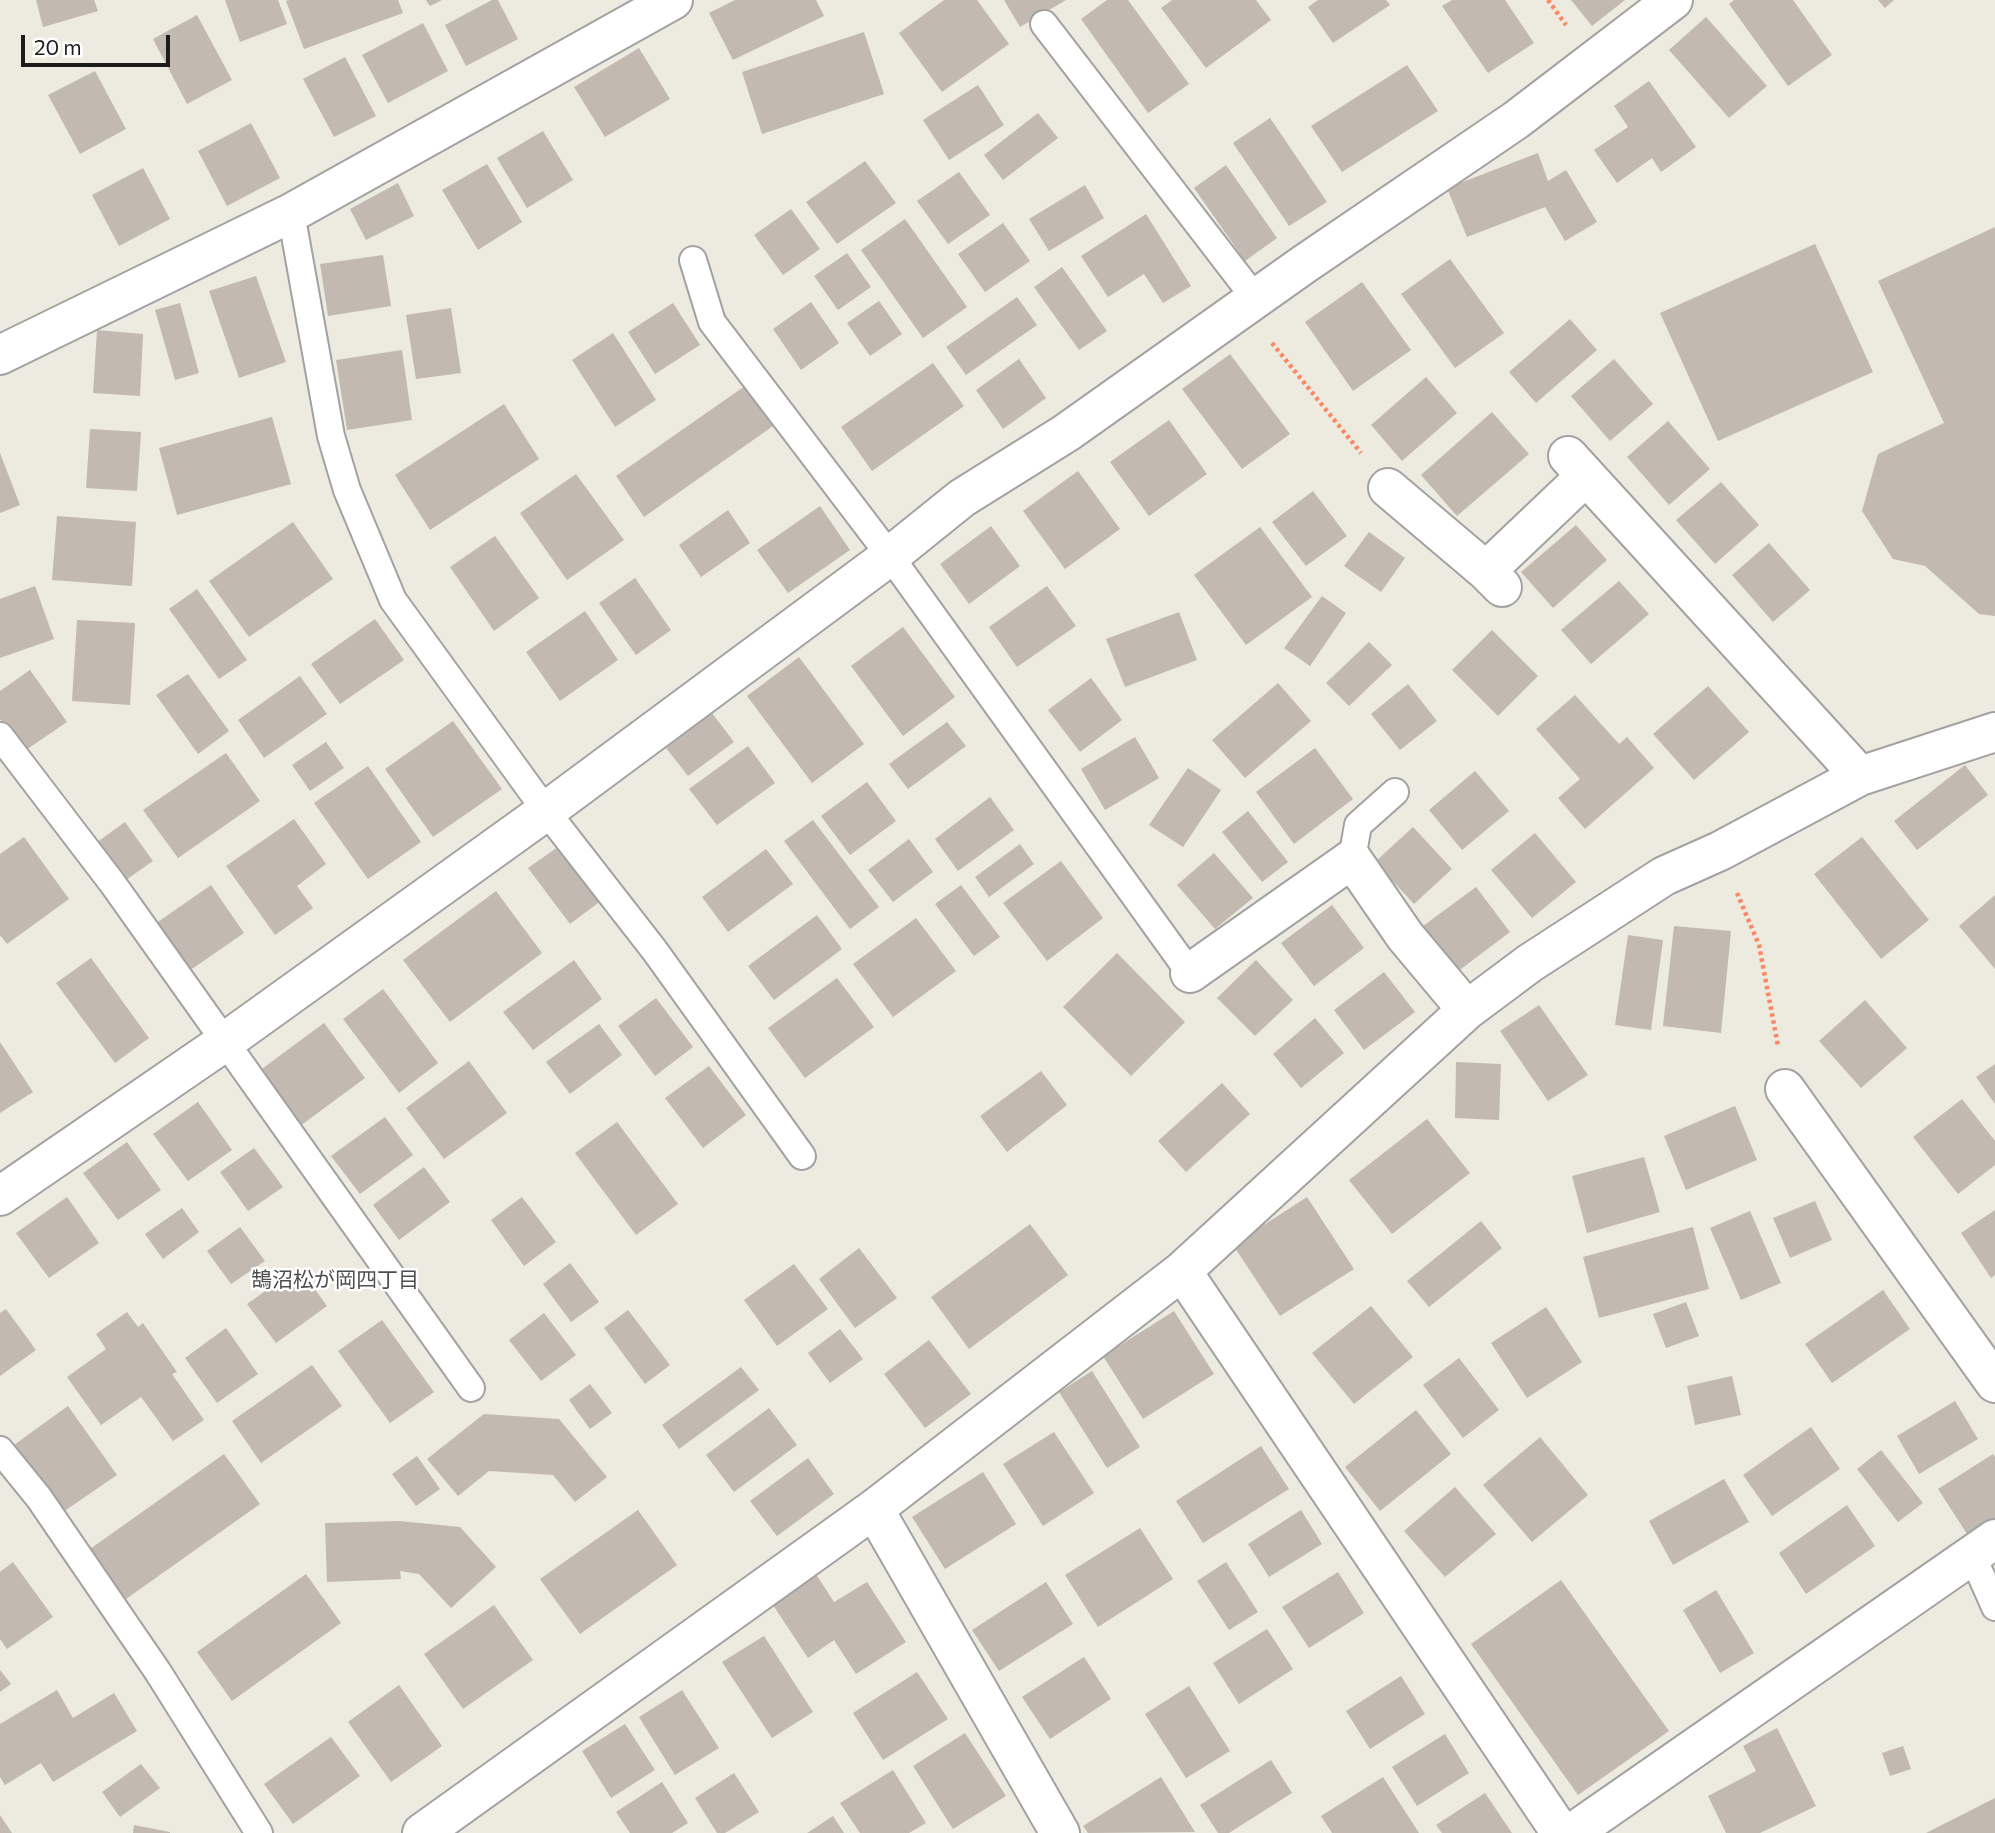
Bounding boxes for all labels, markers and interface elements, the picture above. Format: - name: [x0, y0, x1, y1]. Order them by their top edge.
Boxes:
- scale bar: [24, 21, 173, 65]
- text: 20 m: [34, 34, 82, 59]
- district label: 鵠沼松が岡四丁目: [251, 1267, 419, 1293]

